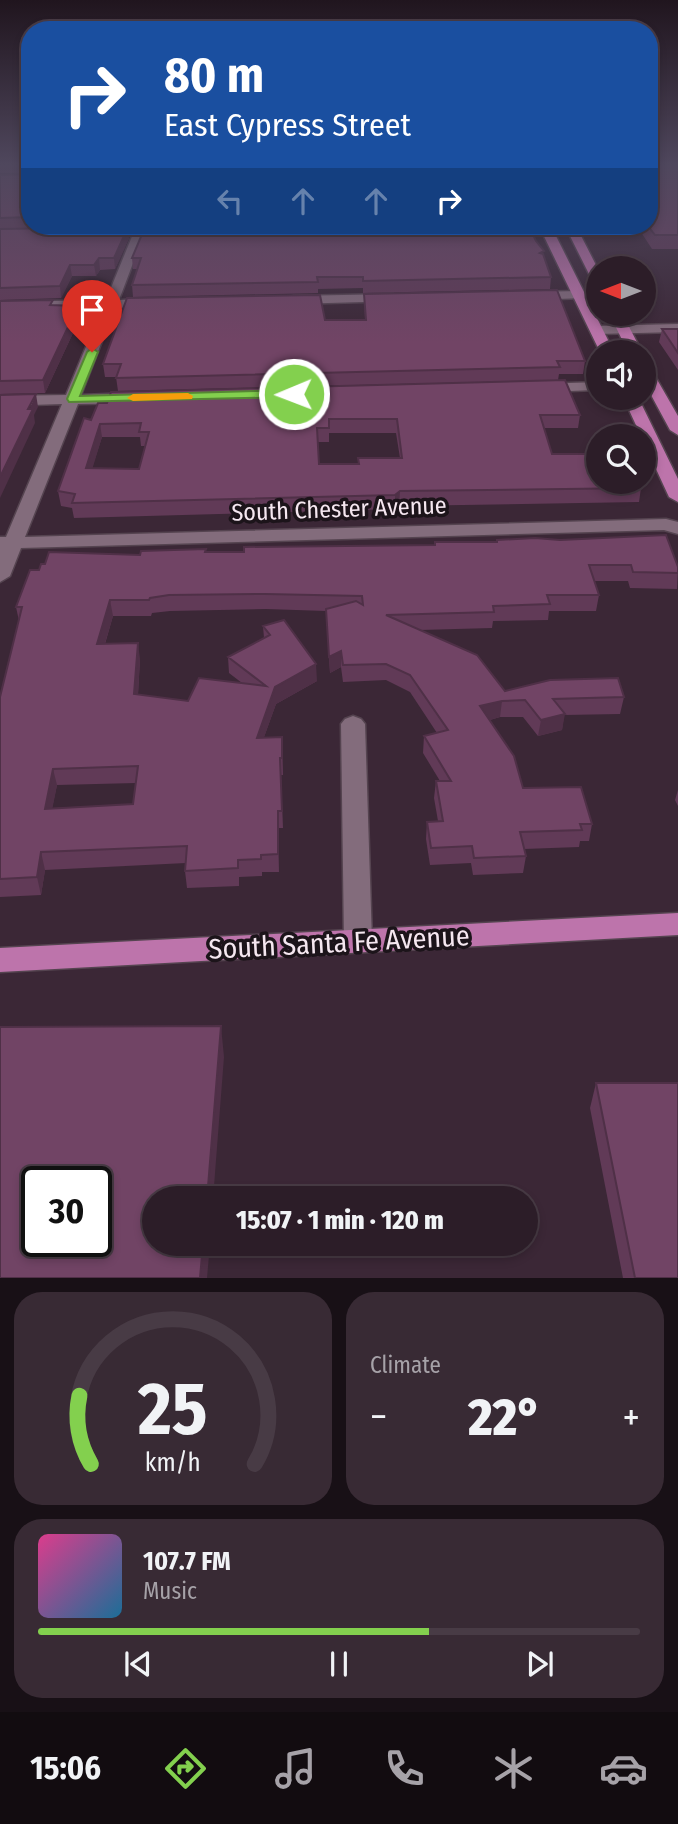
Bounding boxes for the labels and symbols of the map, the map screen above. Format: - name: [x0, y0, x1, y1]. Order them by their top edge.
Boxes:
- north arrow: [586, 256, 656, 326]
- pin: [62, 280, 122, 352]
- position arrow: [257, 357, 331, 431]
- street label: South Chester Avenue: [231, 491, 447, 527]
- street label: South Santa Fe Avenue: [208, 919, 470, 966]
- speed limit sign: 30: [21, 1166, 112, 1257]

